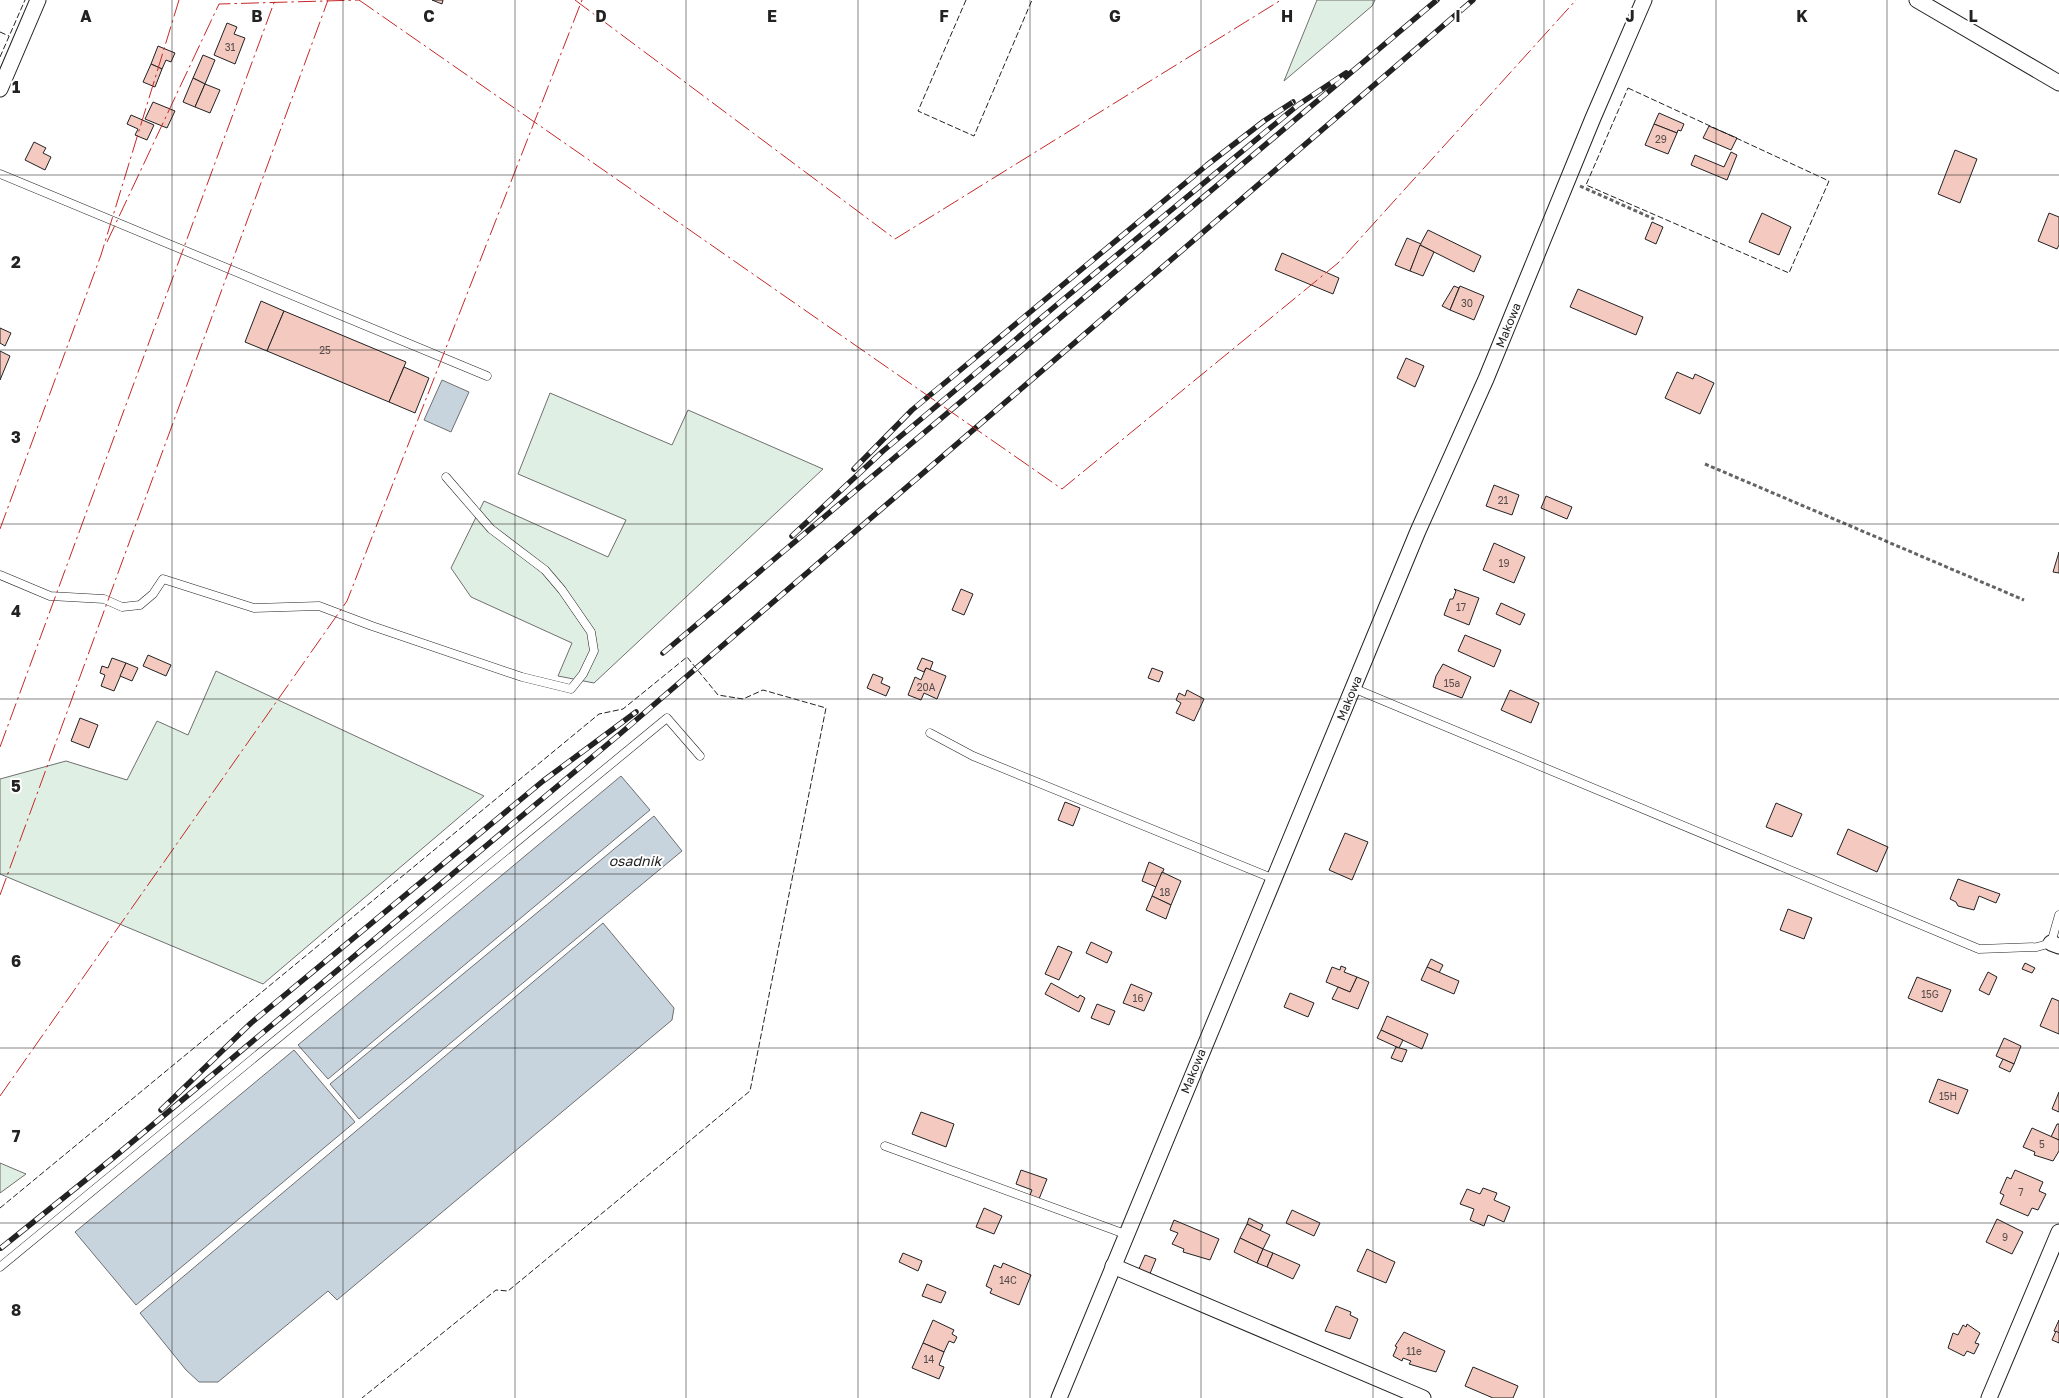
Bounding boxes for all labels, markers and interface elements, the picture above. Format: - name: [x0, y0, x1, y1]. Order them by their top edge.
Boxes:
- text: A: [80, 6, 92, 26]
- text: B: [251, 6, 263, 26]
- text: C: [423, 6, 435, 26]
- text: D: [595, 6, 607, 26]
- text: E: [767, 6, 777, 26]
- text: F: [939, 6, 949, 26]
- text: G: [1109, 6, 1121, 26]
- text: H: [1281, 6, 1293, 26]
- text: I: [1455, 6, 1461, 26]
- text: J: [1625, 6, 1635, 26]
- text: K: [1796, 6, 1808, 26]
- text: L: [1968, 6, 1978, 26]
- house number: 31: [225, 41, 235, 53]
- text: 1: [12, 77, 20, 97]
- house number: 29: [1655, 133, 1667, 145]
- text: 2: [11, 252, 21, 272]
- house number: 30: [1461, 297, 1473, 309]
- street label: Makowa: [1492, 300, 1524, 350]
- house number: 25: [319, 344, 331, 356]
- text: 3: [11, 427, 21, 447]
- house number: 21: [1498, 494, 1508, 506]
- house number: 19: [1499, 557, 1509, 569]
- text: 4: [11, 601, 21, 621]
- house number: 17: [1456, 601, 1466, 613]
- street label: Makowa: [1333, 673, 1365, 723]
- house number: 15a: [1444, 677, 1460, 689]
- house number: 20A: [917, 681, 936, 693]
- text: 5: [11, 776, 21, 796]
- water label: osadnik: [609, 852, 663, 869]
- house number: 18: [1160, 886, 1170, 898]
- text: 6: [11, 951, 21, 971]
- house number: 15G: [1921, 988, 1939, 1000]
- house number: 16: [1133, 992, 1143, 1004]
- street label: Makowa: [1177, 1046, 1209, 1096]
- house number: 15H: [1939, 1090, 1957, 1102]
- text: 7: [12, 1126, 21, 1146]
- house number: 5: [2039, 1138, 2045, 1150]
- house number: 7: [2018, 1186, 2024, 1198]
- house number: 9: [2002, 1231, 2008, 1243]
- house number: 14C: [999, 1274, 1017, 1286]
- text: 8: [11, 1300, 21, 1320]
- house number: 11e: [1406, 1345, 1422, 1357]
- house number: 14: [924, 1353, 934, 1365]

